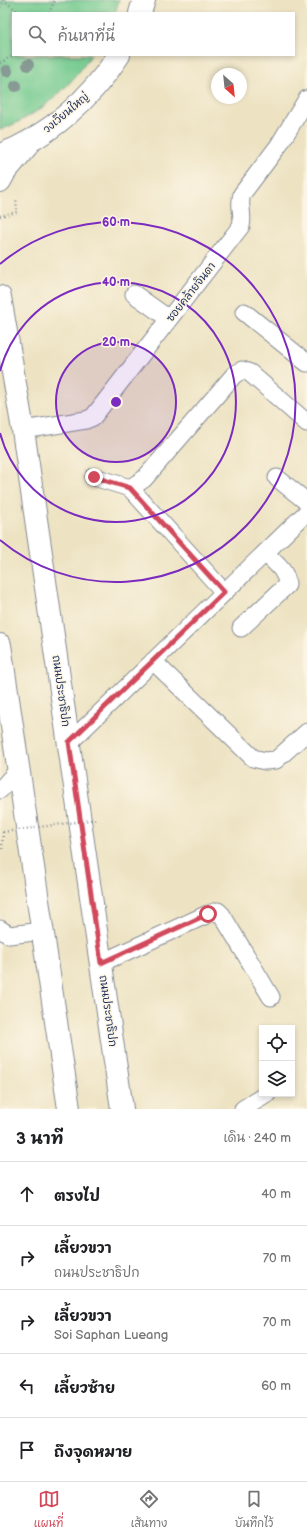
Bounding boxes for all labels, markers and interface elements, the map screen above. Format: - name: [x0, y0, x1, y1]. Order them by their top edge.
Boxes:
- search box: [12, 12, 295, 56]
- icon: search: [26, 23, 48, 45]
- text: ค้นหาที่นี่: [58, 27, 115, 46]
- north arrow: [211, 68, 247, 104]
- street label: วงเวียนใหญ่: [39, 89, 92, 136]
- text: 60 m: [102, 215, 130, 230]
- street label: ซอยคล้ายจินดา: [163, 259, 218, 324]
- text: 40 m: [102, 275, 130, 290]
- text: 20 m: [102, 335, 130, 350]
- centre of rings: [109, 395, 123, 409]
- route end: [85, 468, 103, 486]
- street label: ถนนประชาธิปก: [50, 654, 73, 728]
- route start: [199, 905, 217, 923]
- street label: ถนนประชาธิปก: [97, 974, 120, 1048]
- map controls: [259, 1025, 295, 1097]
- button: locate: [259, 1025, 295, 1061]
- button: layers: [259, 1061, 295, 1097]
- text: 3 นาที: [16, 1129, 63, 1149]
- text: เดิน · 240 m: [223, 1130, 291, 1146]
- icon: ahead: [16, 1183, 38, 1205]
- text: 40 m: [261, 1186, 291, 1202]
- text: ตรงไป: [54, 1187, 100, 1206]
- text: เลี้ยวขวา: [54, 1239, 112, 1258]
- icon: right: [16, 1247, 38, 1269]
- text: 70 m: [263, 1250, 291, 1266]
- text: ถนนประชาธิปก: [54, 1265, 140, 1281]
- text: เลี้ยวขวา: [54, 1307, 112, 1326]
- icon: right: [16, 1311, 38, 1333]
- text: 70 m: [263, 1314, 291, 1330]
- text: Soi Saphan Lueang: [54, 1327, 168, 1343]
- icon: left: [16, 1375, 38, 1397]
- text: 60 m: [261, 1378, 291, 1394]
- text: เลี้ยวซ้าย: [54, 1379, 115, 1398]
- icon: arrive: [16, 1439, 38, 1461]
- text: ถึงจุดหมาย: [54, 1443, 132, 1462]
- tab: แผนที่: [34, 1488, 63, 1531]
- tab: เส้นทาง: [131, 1488, 167, 1531]
- tab: บันทึกไว้: [235, 1488, 273, 1531]

